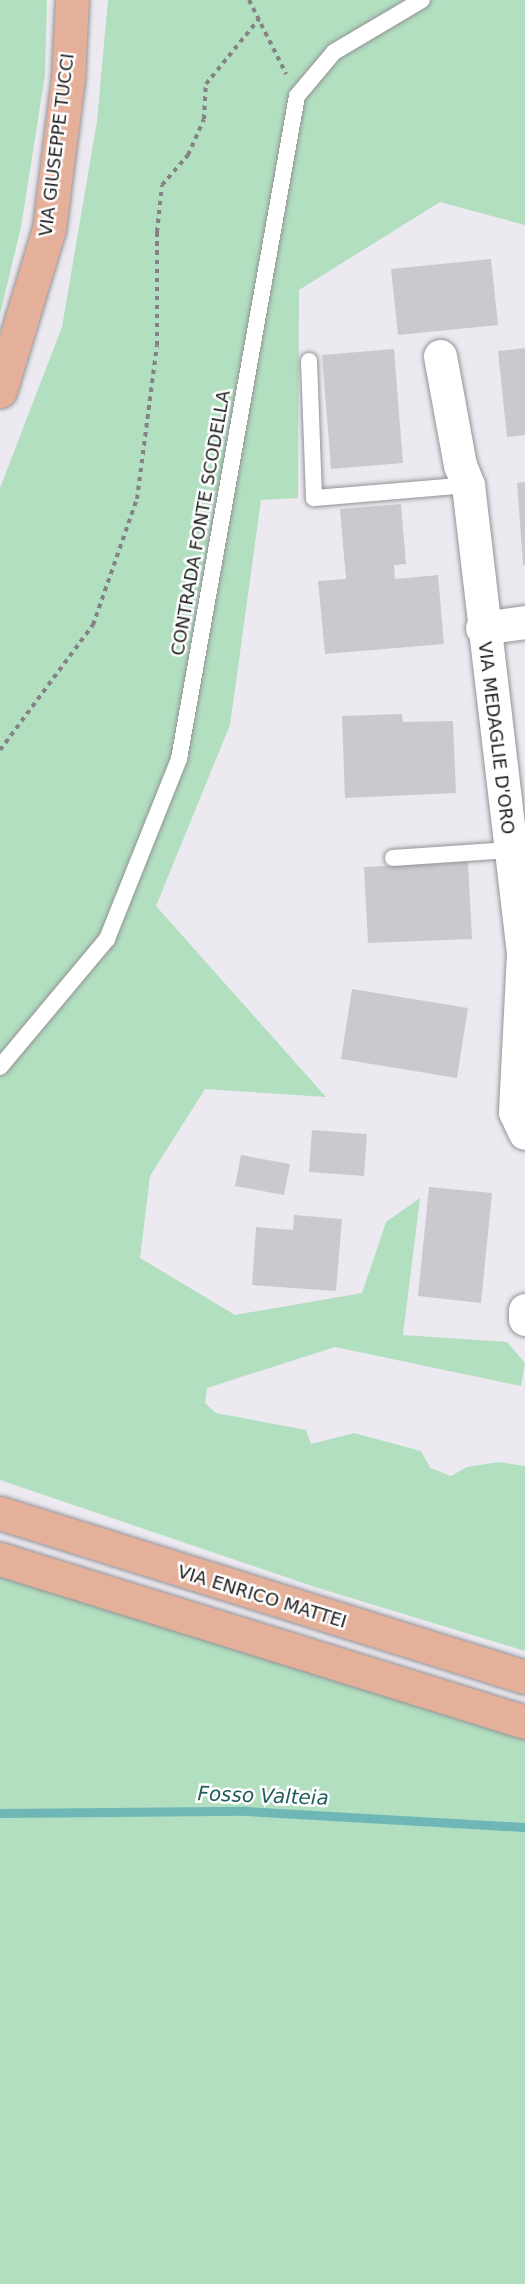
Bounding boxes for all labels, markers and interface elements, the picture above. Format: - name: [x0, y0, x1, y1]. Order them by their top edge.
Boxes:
- street label: VIA GIUSEPPE TUCCI: [35, 52, 79, 238]
- street label: CONTRADA FONTE SCODELLA: [167, 389, 235, 657]
- street label: VIA MEDAGLIE D'ORO: [473, 640, 519, 836]
- street label: VIA ENRICO MATTEI: [175, 1561, 349, 1633]
- water label: Fosso Valteia: [197, 1782, 329, 1810]

